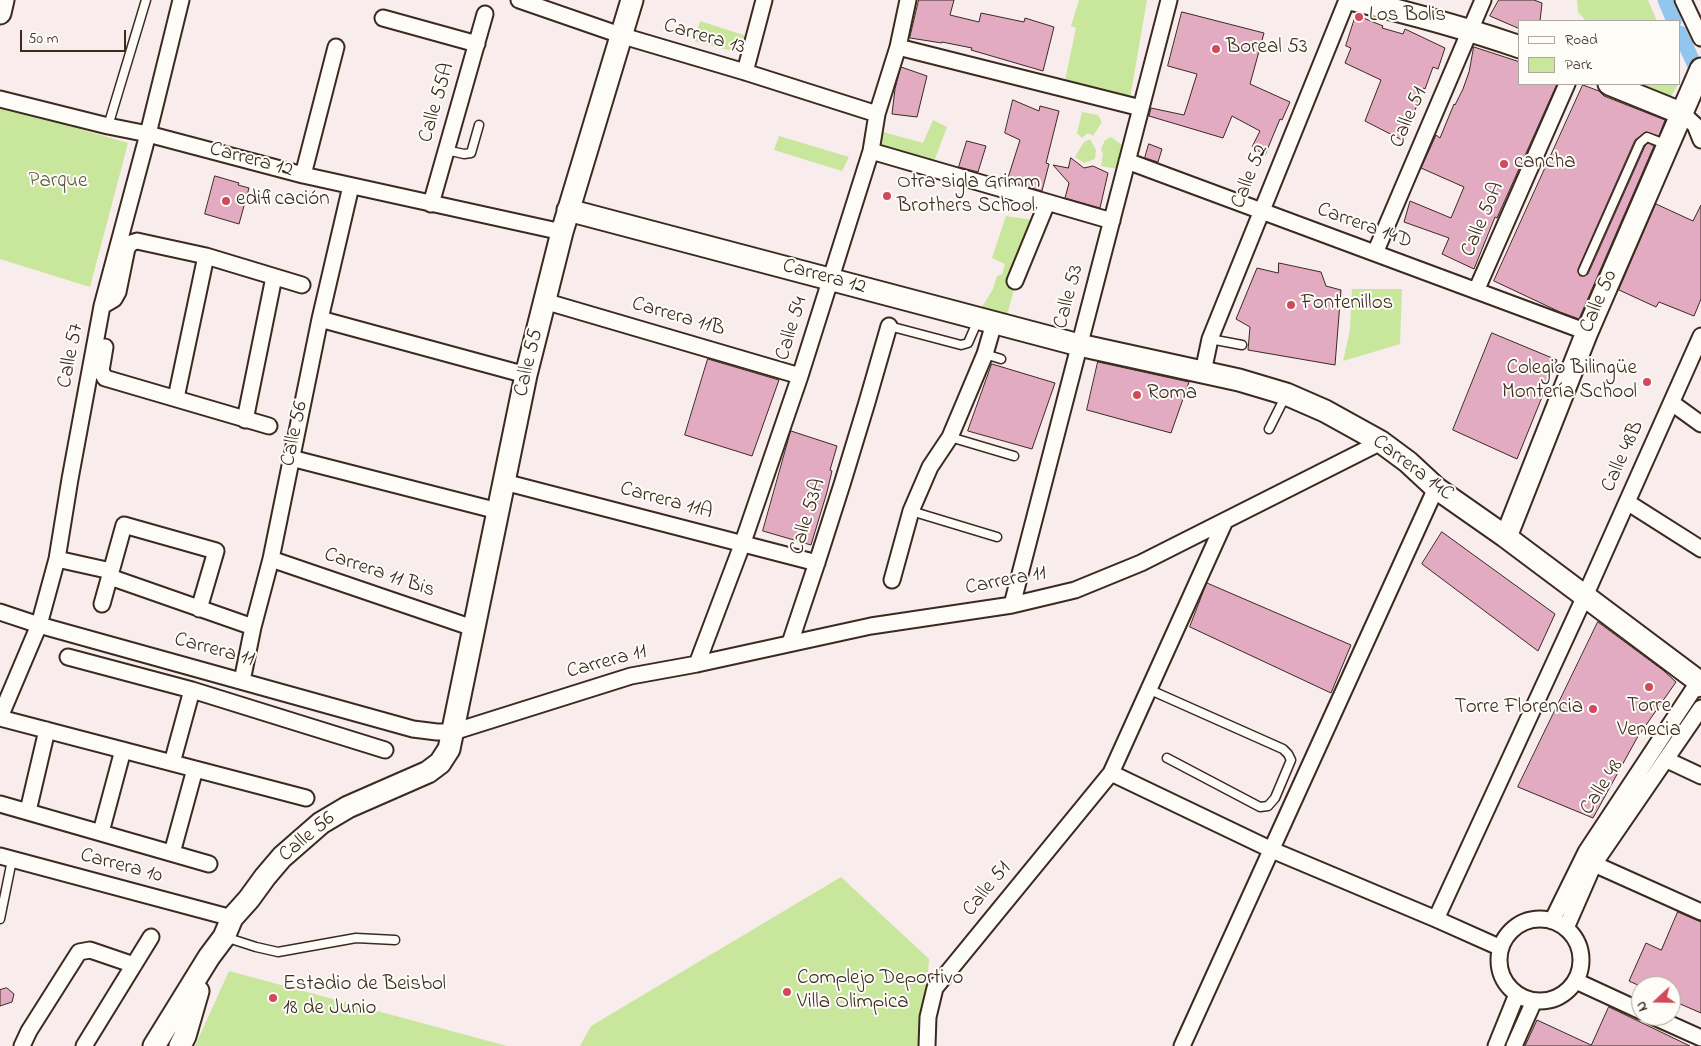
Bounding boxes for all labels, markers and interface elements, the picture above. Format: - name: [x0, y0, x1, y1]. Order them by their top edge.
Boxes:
- place label: Los Bolis: [1369, 4, 1446, 30]
- marker: Los Bolis: [1353, 11, 1365, 23]
- street label: Carrera 13: [660, 14, 748, 62]
- scale bar: [22, 20, 129, 52]
- legend: [1518, 20, 1681, 85]
- text: 50 m: [28, 28, 58, 50]
- text: Road: [1565, 29, 1598, 51]
- place label: Boreal 53: [1226, 36, 1308, 62]
- marker: Boreal 53: [1210, 43, 1222, 55]
- text: Park: [1565, 54, 1592, 76]
- street label: Calle 55A: [415, 60, 461, 146]
- street label: Calle 51: [1386, 84, 1434, 152]
- street label: Carrera 12: [206, 138, 296, 184]
- street label: Calle 52: [1227, 141, 1275, 213]
- place label: cancha: [1514, 151, 1576, 177]
- marker: cancha: [1498, 158, 1510, 170]
- park label: Parque: [29, 170, 87, 196]
- place label: Otra sigla Grimm Brothers School: [897, 171, 1040, 221]
- street label: Calle 50A: [1457, 179, 1511, 261]
- place label: edificación: [236, 188, 330, 214]
- marker: Otra sigla Grimm Brothers School: [881, 190, 893, 202]
- marker: edificación: [220, 195, 232, 207]
- street label: Carrera 14D: [1313, 198, 1415, 256]
- street label: Carrera 12: [779, 255, 869, 301]
- street label: Calle 53: [1049, 262, 1091, 332]
- street label: Calle 50: [1576, 267, 1624, 337]
- place label: Fontenillos: [1301, 292, 1393, 318]
- street label: Carrera 11B: [628, 293, 728, 343]
- street label: Calle 54: [771, 294, 815, 364]
- marker: Fontenillos: [1285, 299, 1297, 311]
- street label: Calle 57: [53, 322, 91, 390]
- street label: Calle 55: [510, 327, 550, 399]
- place label: Colegio Bilingüe Montería School: [1502, 357, 1637, 407]
- marker: Colegio Bilingüe Montería School: [1641, 376, 1653, 388]
- place label: Roma: [1147, 382, 1197, 408]
- marker: Roma: [1131, 389, 1143, 401]
- street label: Calle 56: [277, 399, 315, 469]
- street label: Calle 48B: [1597, 418, 1651, 496]
- street label: Carrera 14C: [1366, 430, 1458, 508]
- street label: Calle 53A: [786, 476, 832, 558]
- street label: Carrera 11A: [617, 478, 715, 526]
- street label: Carrera 11 Bis: [320, 543, 438, 605]
- street label: Carrera 11: [963, 562, 1049, 602]
- street label: Carrera 11: [171, 628, 257, 674]
- street label: Carrera 11: [564, 640, 650, 686]
- marker: Torre Venecia: [1643, 681, 1655, 693]
- place label: Torre Venecia: [1617, 695, 1681, 745]
- place label: Torre Florencia: [1454, 696, 1583, 722]
- marker: Torre Florencia: [1587, 703, 1599, 715]
- street label: Calle 48: [1576, 756, 1630, 820]
- street label: Calle 56: [275, 807, 341, 869]
- street label: Carrera 10: [77, 844, 165, 890]
- street label: Calle 51: [958, 857, 1018, 923]
- place label: Complejo Deportivo Villa Olimpica: [797, 967, 963, 1017]
- place label: Estadio de Beisbol 18 de Junio: [283, 973, 446, 1023]
- north arrow: [1631, 976, 1681, 1026]
- marker: Complejo Deportivo Villa Olimpica: [781, 986, 793, 998]
- marker: Estadio de Beisbol 18 de Junio: [267, 992, 279, 1004]
- text: N: [1631, 998, 1654, 1014]

